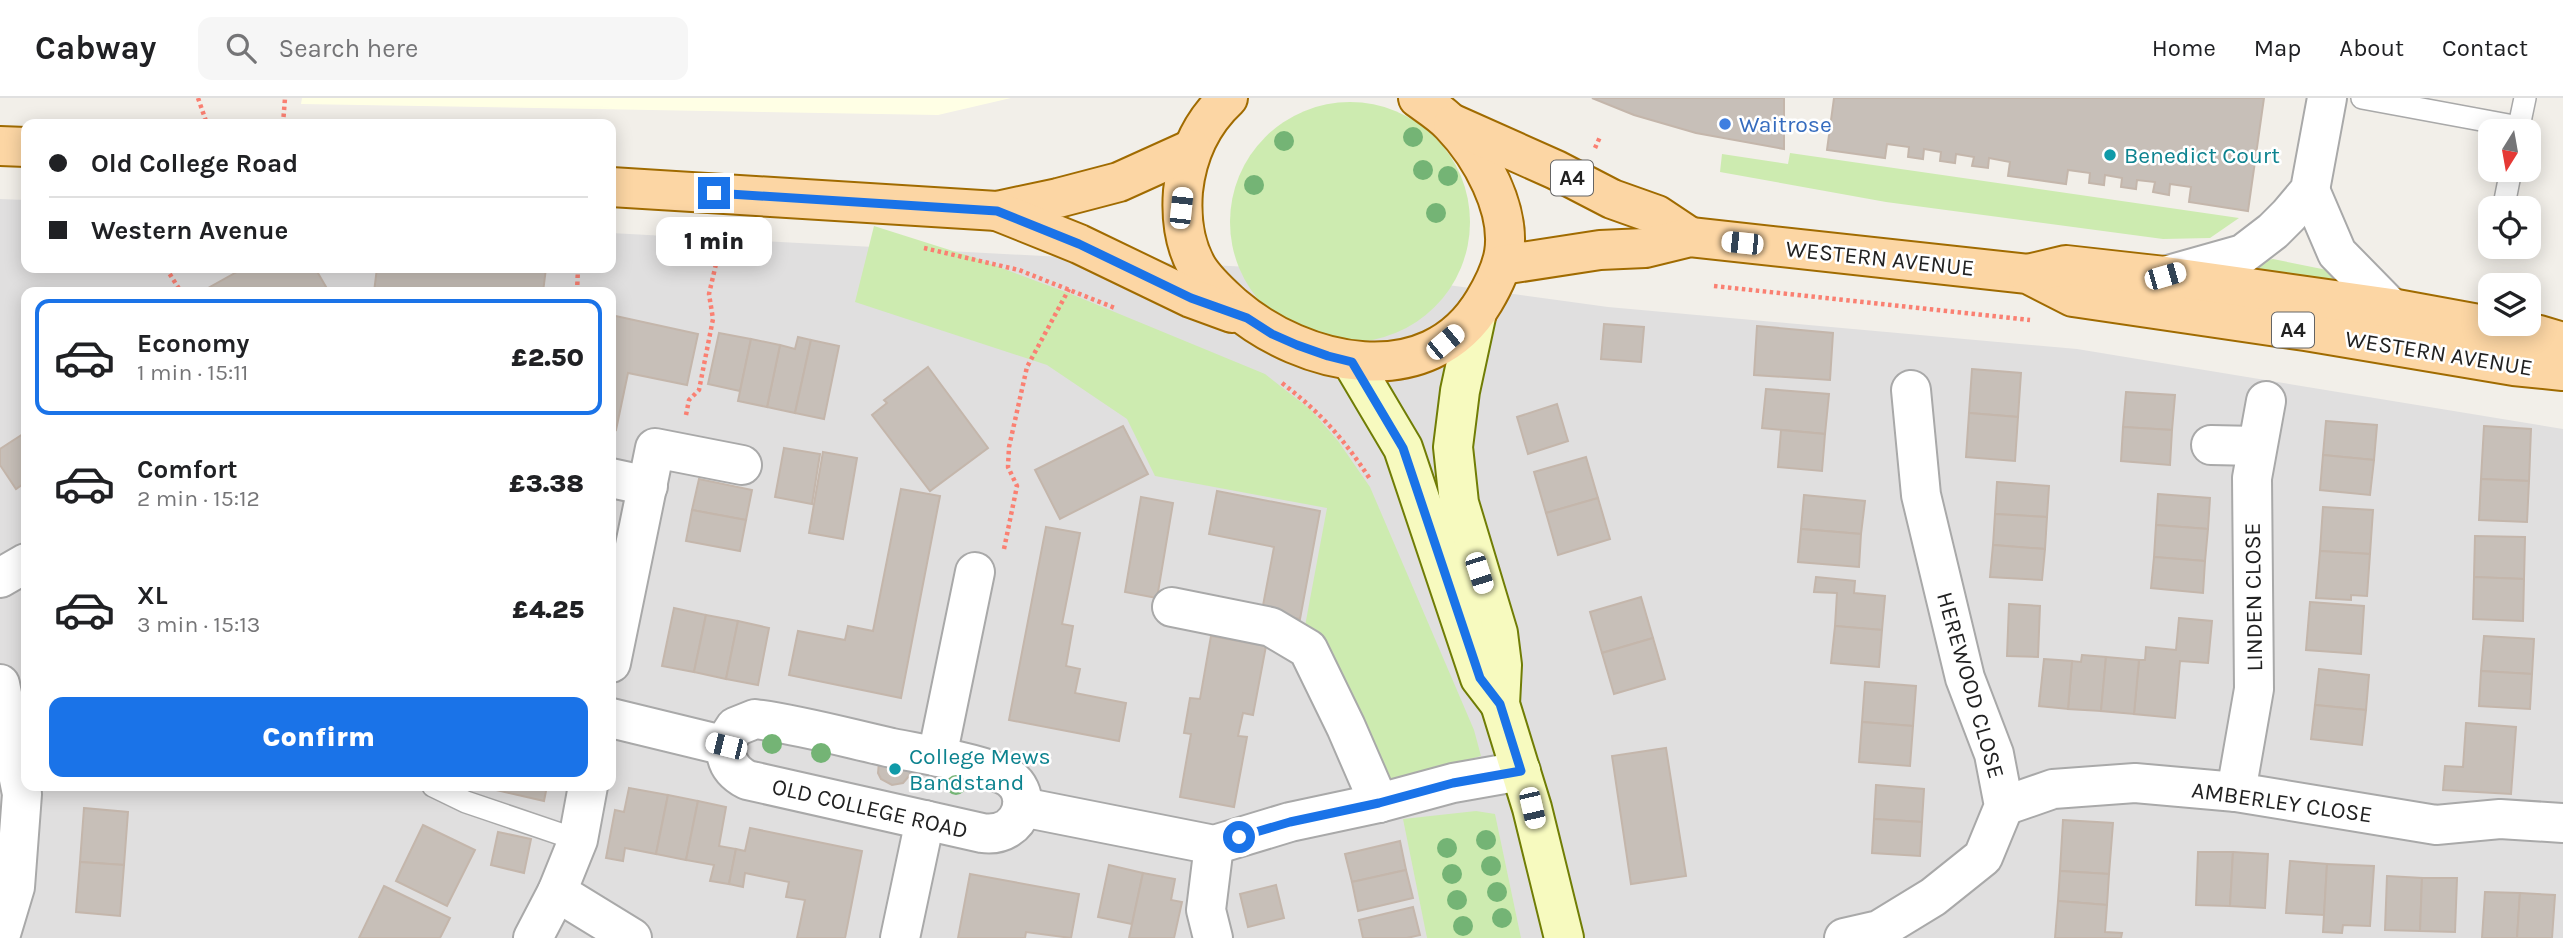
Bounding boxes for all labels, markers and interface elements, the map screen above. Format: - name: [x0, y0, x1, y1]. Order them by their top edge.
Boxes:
- search box: [198, 17, 688, 80]
- text: Cabway: [35, 29, 156, 67]
- icon: search: [222, 29, 260, 67]
- text: Search here: [278, 33, 418, 64]
- text: Home: [2152, 34, 2216, 62]
- text: Map: [2254, 34, 2301, 62]
- text: About: [2339, 34, 2404, 62]
- text: Contact: [2442, 34, 2528, 62]
- place label: Waitrose: [1739, 111, 1832, 138]
- marker: Waitrose: [1717, 116, 1733, 132]
- north arrow: [2478, 119, 2541, 182]
- map controls: [2478, 119, 2541, 336]
- place label: Benedict Court: [2124, 142, 2280, 169]
- marker: Benedict Court: [2102, 147, 2118, 163]
- text: Old College Road: [91, 148, 298, 179]
- road number: A4: [1551, 160, 1593, 196]
- route end: [698, 177, 730, 209]
- car: [1169, 186, 1194, 230]
- button: locate: [2478, 196, 2541, 259]
- text: Western Avenue: [91, 215, 288, 246]
- callout: 1 min: [656, 217, 772, 266]
- text: 1 min: [684, 228, 744, 255]
- car: [1721, 230, 1764, 256]
- street label: WESTERN AVENUE: [1784, 235, 1975, 282]
- car: [2142, 260, 2189, 292]
- button: layers: [2478, 273, 2541, 336]
- road number: A4: [2272, 313, 2314, 348]
- car: [1423, 320, 1468, 364]
- street label: WESTERN AVENUE: [2343, 325, 2534, 382]
- icon: car: [53, 326, 116, 389]
- text: Economy: [137, 328, 249, 359]
- text: £2.50: [511, 342, 584, 373]
- text: 1 min · 15:11: [137, 359, 248, 386]
- icon: car: [53, 452, 116, 515]
- text: Comfort: [137, 454, 238, 485]
- text: £3.38: [509, 468, 584, 499]
- text: 2 min · 15:12: [137, 485, 260, 512]
- street label: LINDEN CLOSE: [2239, 522, 2268, 672]
- car: [1463, 550, 1496, 596]
- icon: car: [53, 578, 116, 641]
- text: XL: [137, 580, 168, 611]
- street label: HEREWOOD CLOSE: [1931, 589, 2010, 782]
- text: £4.25: [512, 594, 584, 625]
- text: 3 min · 15:13: [137, 611, 260, 638]
- button: Confirm: [49, 697, 588, 777]
- car: [704, 731, 749, 761]
- place label: College Mews Bandstand: [909, 743, 1051, 796]
- marker: College Mews Bandstand: [887, 761, 903, 777]
- street label: OLD COLLEGE ROAD: [769, 773, 970, 844]
- street label: AMBERLEY CLOSE: [2190, 776, 2374, 829]
- car: [1518, 785, 1547, 831]
- route start: [1223, 821, 1255, 853]

